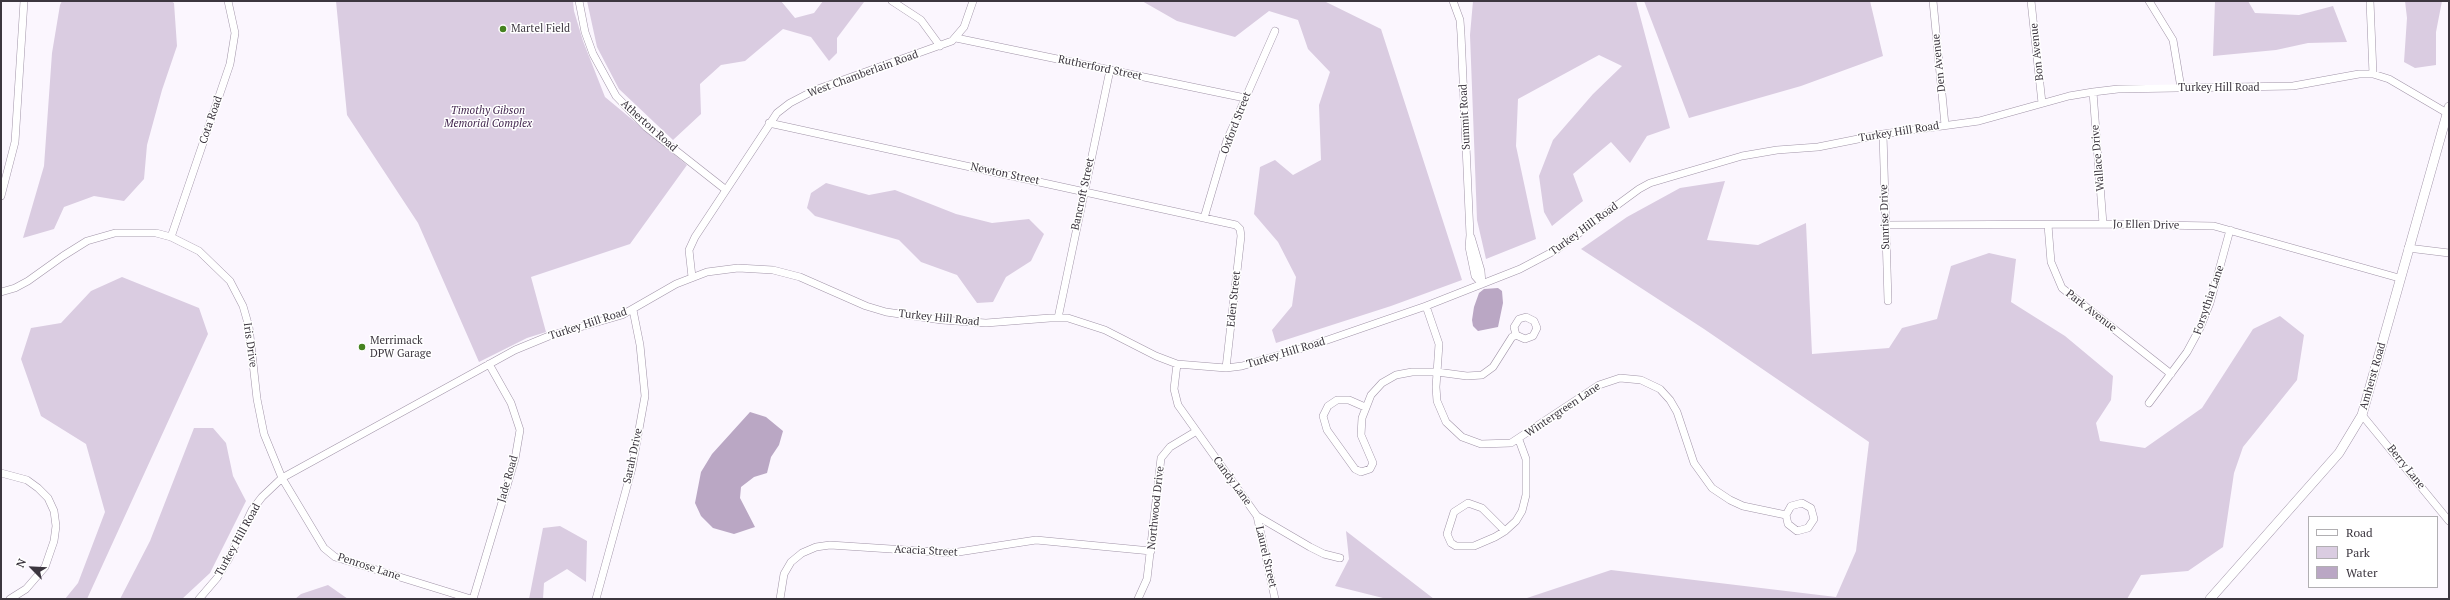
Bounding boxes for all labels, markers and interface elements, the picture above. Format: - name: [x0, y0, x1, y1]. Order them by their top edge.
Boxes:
- place label: Martel Field: [511, 22, 570, 36]
- street label: Bon Avenue: [2027, 22, 2047, 82]
- marker: Martel Field: [498, 24, 508, 34]
- street label: Den Avenue: [1929, 33, 1949, 93]
- street label: West Chamberlain Road: [806, 48, 920, 100]
- street label: Rutherford Street: [1057, 53, 1143, 83]
- street label: Turkey Hill Road: [2178, 81, 2260, 95]
- street label: Summit Road: [1457, 84, 1473, 150]
- street label: Oxford Street: [1218, 90, 1254, 156]
- street label: Cota Road: [197, 94, 225, 146]
- street label: Atherton Road: [618, 97, 680, 155]
- park label: Timothy Gibson Memorial Complex: [444, 104, 532, 130]
- street label: Turkey Hill Road: [1858, 119, 1940, 145]
- street label: Wallace Drive: [2089, 124, 2107, 192]
- street label: Bancroft Street: [1069, 156, 1097, 232]
- street label: Newton Street: [969, 160, 1041, 188]
- street label: Sunrise Drive: [1877, 184, 1893, 250]
- street label: Turkey Hill Road: [1547, 200, 1621, 258]
- street label: Jo Ellen Drive: [2113, 218, 2179, 232]
- street label: Forsythia Lane: [2191, 264, 2227, 336]
- street label: Eden Street: [1224, 270, 1244, 328]
- street label: Park Avenue: [2063, 287, 2119, 335]
- street label: Turkey Hill Road: [547, 305, 629, 343]
- street label: Turkey Hill Road: [898, 307, 980, 329]
- street label: Iris Drive: [240, 322, 260, 368]
- place label: Merrimack DPW Garage: [370, 334, 431, 360]
- street label: Turkey Hill Road: [1245, 335, 1327, 371]
- street label: Amherst Road: [2357, 341, 2389, 411]
- marker: Merrimack DPW Garage: [357, 342, 367, 352]
- street label: Wintergreen Lane: [1523, 380, 1603, 440]
- street label: Sarah Drive: [621, 427, 645, 485]
- street label: Berry Lane: [2384, 442, 2428, 492]
- street label: Jade Road: [495, 454, 521, 504]
- street label: Candy Lane: [1210, 454, 1254, 508]
- street label: Northwood Drive: [1145, 466, 1167, 550]
- street label: Turkey Hill Road: [213, 501, 263, 579]
- legend: [2308, 516, 2438, 588]
- street label: Laurel Street: [1252, 525, 1280, 589]
- text: Road: [2346, 525, 2373, 540]
- street label: Acacia Street: [894, 543, 958, 559]
- text: Park: [2346, 545, 2370, 560]
- north arrow: [12, 548, 52, 588]
- street label: Penrose Lane: [336, 551, 402, 583]
- text: N: [13, 556, 29, 570]
- text: Water: [2346, 565, 2378, 580]

